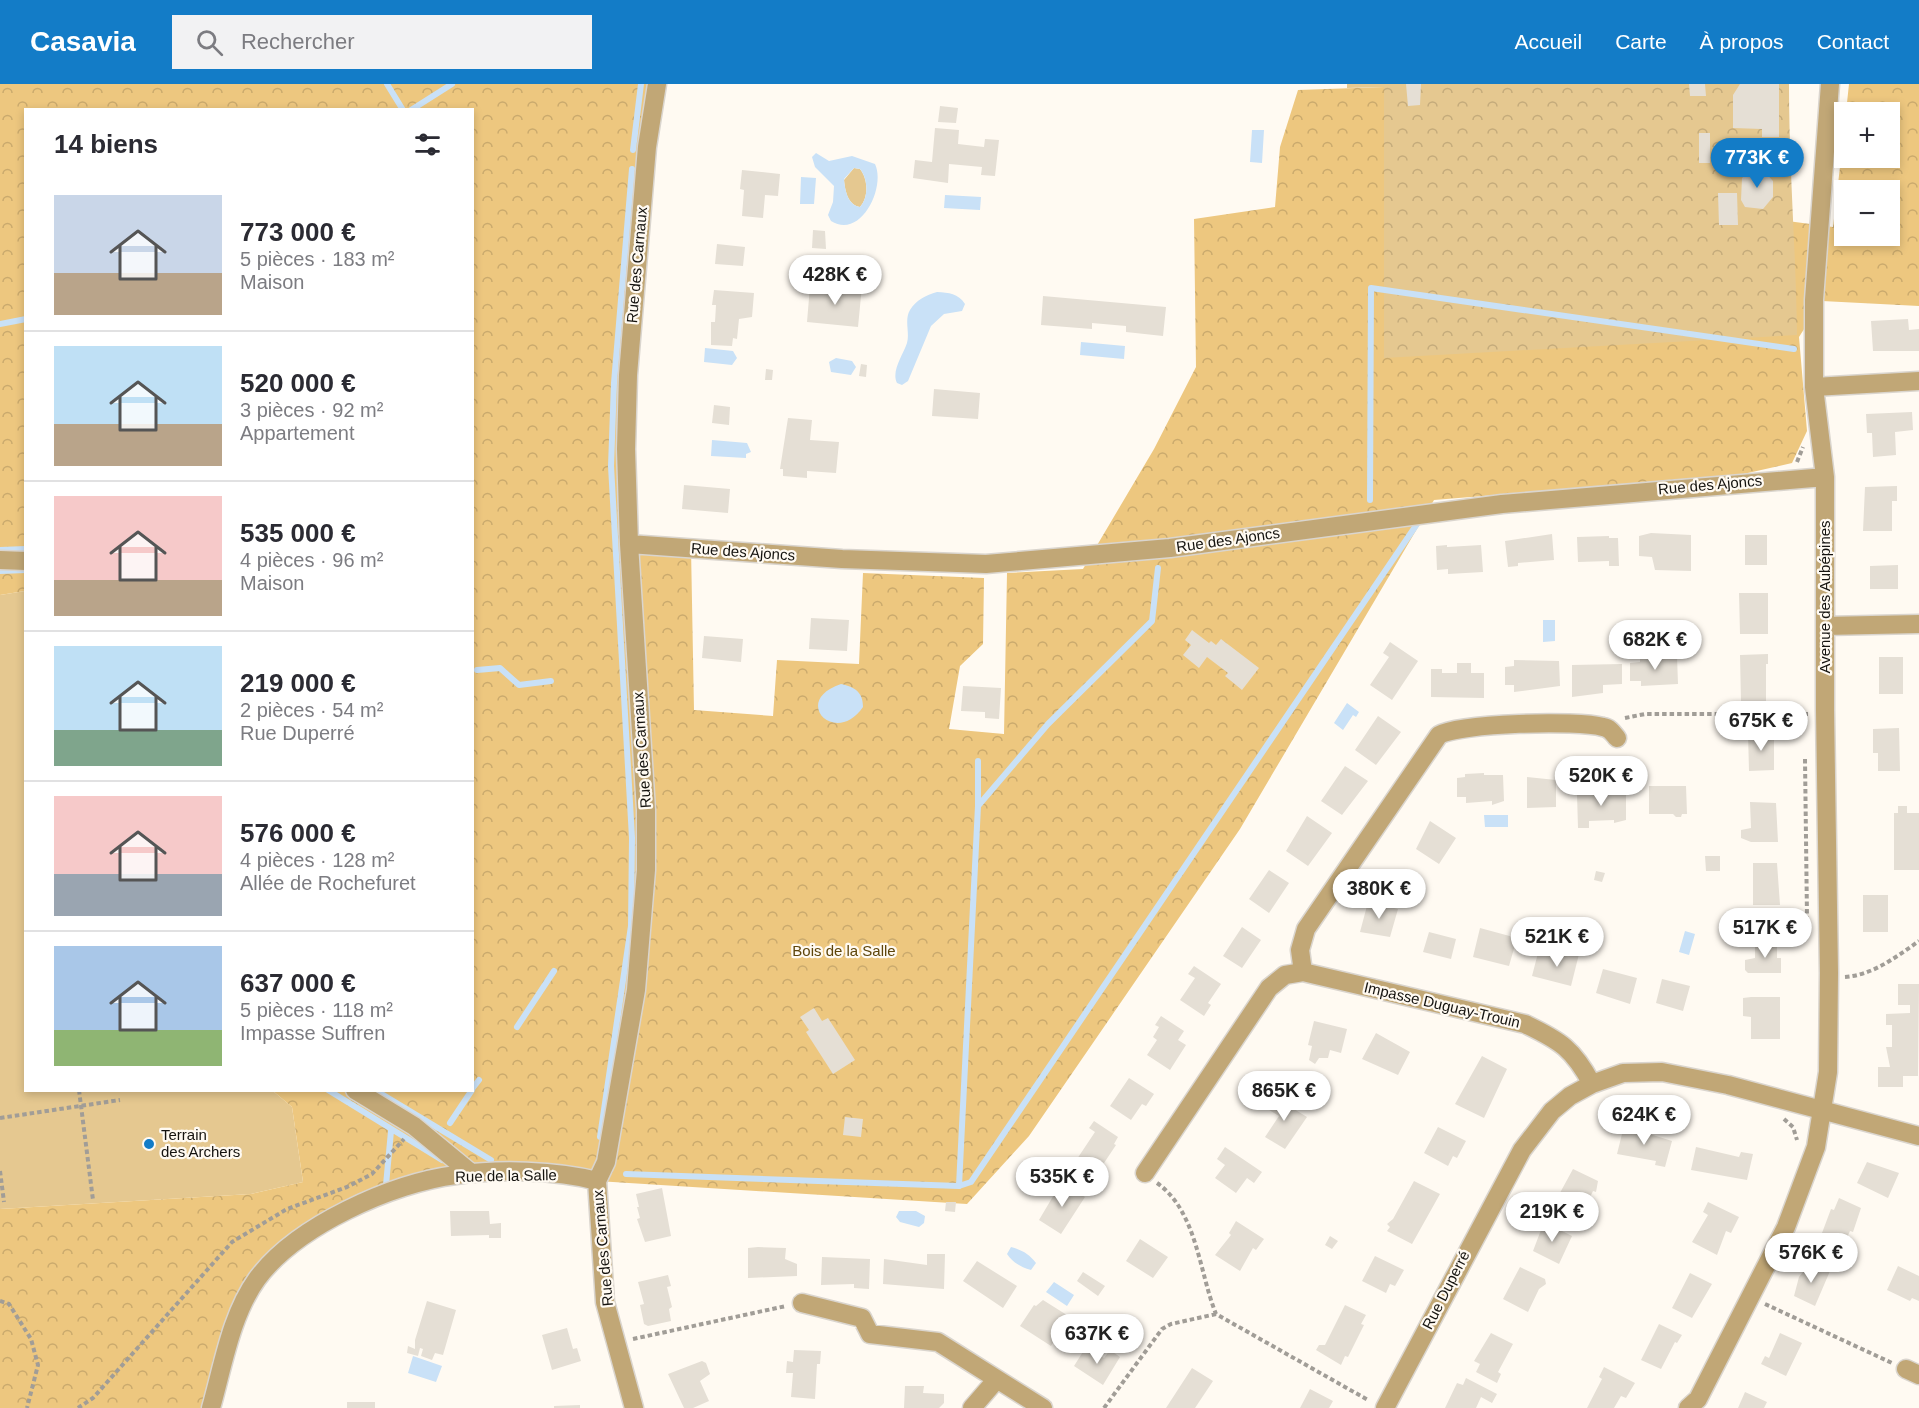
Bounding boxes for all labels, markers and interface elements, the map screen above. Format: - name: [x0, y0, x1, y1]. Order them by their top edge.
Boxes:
- search box: [172, 15, 592, 69]
- text: Casavia: [30, 26, 136, 57]
- icon: search: [193, 26, 226, 59]
- text: Rechercher: [241, 29, 355, 54]
- text: Accueil: [1515, 30, 1582, 53]
- text: Carte: [1615, 30, 1667, 53]
- text: À propos: [1700, 30, 1784, 53]
- text: Contact: [1817, 30, 1889, 53]
- map controls: [1834, 102, 1900, 246]
- button: +: [1834, 102, 1900, 168]
- icon: filters: [411, 128, 444, 161]
- text: 14 biens: [54, 129, 158, 159]
- pin: 773K €: [1708, 138, 1806, 189]
- text: 773K €: [1725, 146, 1789, 168]
- button: −: [1834, 180, 1900, 246]
- street label: Rue des Carnaux: [623, 206, 650, 324]
- text: 773 000 €: [240, 217, 356, 247]
- icon: home: [102, 219, 174, 291]
- text: 5 pièces · 183 m²: [240, 248, 395, 270]
- pin: 428K €: [786, 255, 884, 306]
- text: 428K €: [803, 263, 867, 285]
- text: Maison: [240, 271, 304, 293]
- text: 520 000 €: [240, 368, 356, 398]
- icon: home: [102, 370, 174, 442]
- text: 3 pièces · 92 m²: [240, 399, 383, 421]
- text: Appartement: [240, 422, 355, 444]
- street label: Rue des Ajoncs: [1657, 471, 1763, 498]
- text: 535 000 €: [240, 518, 356, 548]
- icon: home: [102, 520, 174, 592]
- street label: Avenue des Aubépines: [1816, 520, 1833, 674]
- street label: Rue des Ajoncs: [1175, 524, 1281, 555]
- street label: Rue des Ajoncs: [690, 539, 796, 564]
- text: 4 pièces · 96 m²: [240, 549, 383, 571]
- text: Maison: [240, 572, 304, 594]
- pin: 682K €: [1606, 620, 1704, 671]
- text: 682K €: [1623, 628, 1687, 650]
- text: 219 000 €: [240, 668, 356, 698]
- icon: home: [102, 670, 174, 742]
- street label: Rue des Carnaux: [629, 691, 654, 809]
- text: 2 pièces · 54 m²: [240, 699, 383, 721]
- pin: 675K €: [1712, 701, 1810, 752]
- text: 675K €: [1729, 709, 1793, 731]
- text: Rue Duperré: [240, 722, 355, 744]
- pin: 520K €: [1552, 756, 1650, 807]
- text: 520K €: [1569, 764, 1633, 786]
- text: 576 000 €: [240, 818, 356, 848]
- icon: home: [102, 820, 174, 892]
- text: 4 pièces · 128 m²: [240, 849, 395, 871]
- pin: 380K €: [1330, 869, 1428, 920]
- text: Allée de Rochefuret: [240, 872, 416, 894]
- text: 380K €: [1347, 877, 1411, 899]
- pin: 517K €: [1716, 908, 1814, 959]
- text: 517K €: [1733, 916, 1797, 938]
- pin: 521K €: [1508, 917, 1606, 968]
- text: 521K €: [1525, 925, 1589, 947]
- park label: Bois de la Salle: [792, 942, 896, 959]
- text: 637 000 €: [240, 968, 356, 998]
- icon: home: [102, 970, 174, 1042]
- street label: Impasse Duguay-Trouin: [1362, 978, 1522, 1031]
- text: 5 pièces · 118 m²: [240, 999, 393, 1021]
- text: Impasse Suffren: [240, 1022, 385, 1044]
- pin: 865K €: [1235, 1071, 1333, 1122]
- text: 865K €: [1252, 1079, 1316, 1101]
- pin: 624K €: [1595, 1095, 1693, 1146]
- text: 624K €: [1612, 1103, 1676, 1125]
- place label: Terrain des Archers: [161, 1126, 240, 1160]
- marker: Terrain des Archers: [142, 1137, 156, 1151]
- pin: 535K €: [1013, 1157, 1111, 1208]
- text: 535K €: [1030, 1165, 1094, 1187]
- street label: Rue de la Salle: [455, 1166, 557, 1185]
- street label: Rue des Carnaux: [589, 1189, 616, 1307]
- pin: 219K €: [1503, 1192, 1601, 1243]
- text: 219K €: [1520, 1200, 1584, 1222]
- pin: 576K €: [1762, 1233, 1860, 1284]
- text: 576K €: [1779, 1241, 1843, 1263]
- street label: Rue Duperré: [1418, 1248, 1473, 1332]
- pin: 637K €: [1048, 1314, 1146, 1365]
- text: 637K €: [1065, 1322, 1129, 1344]

